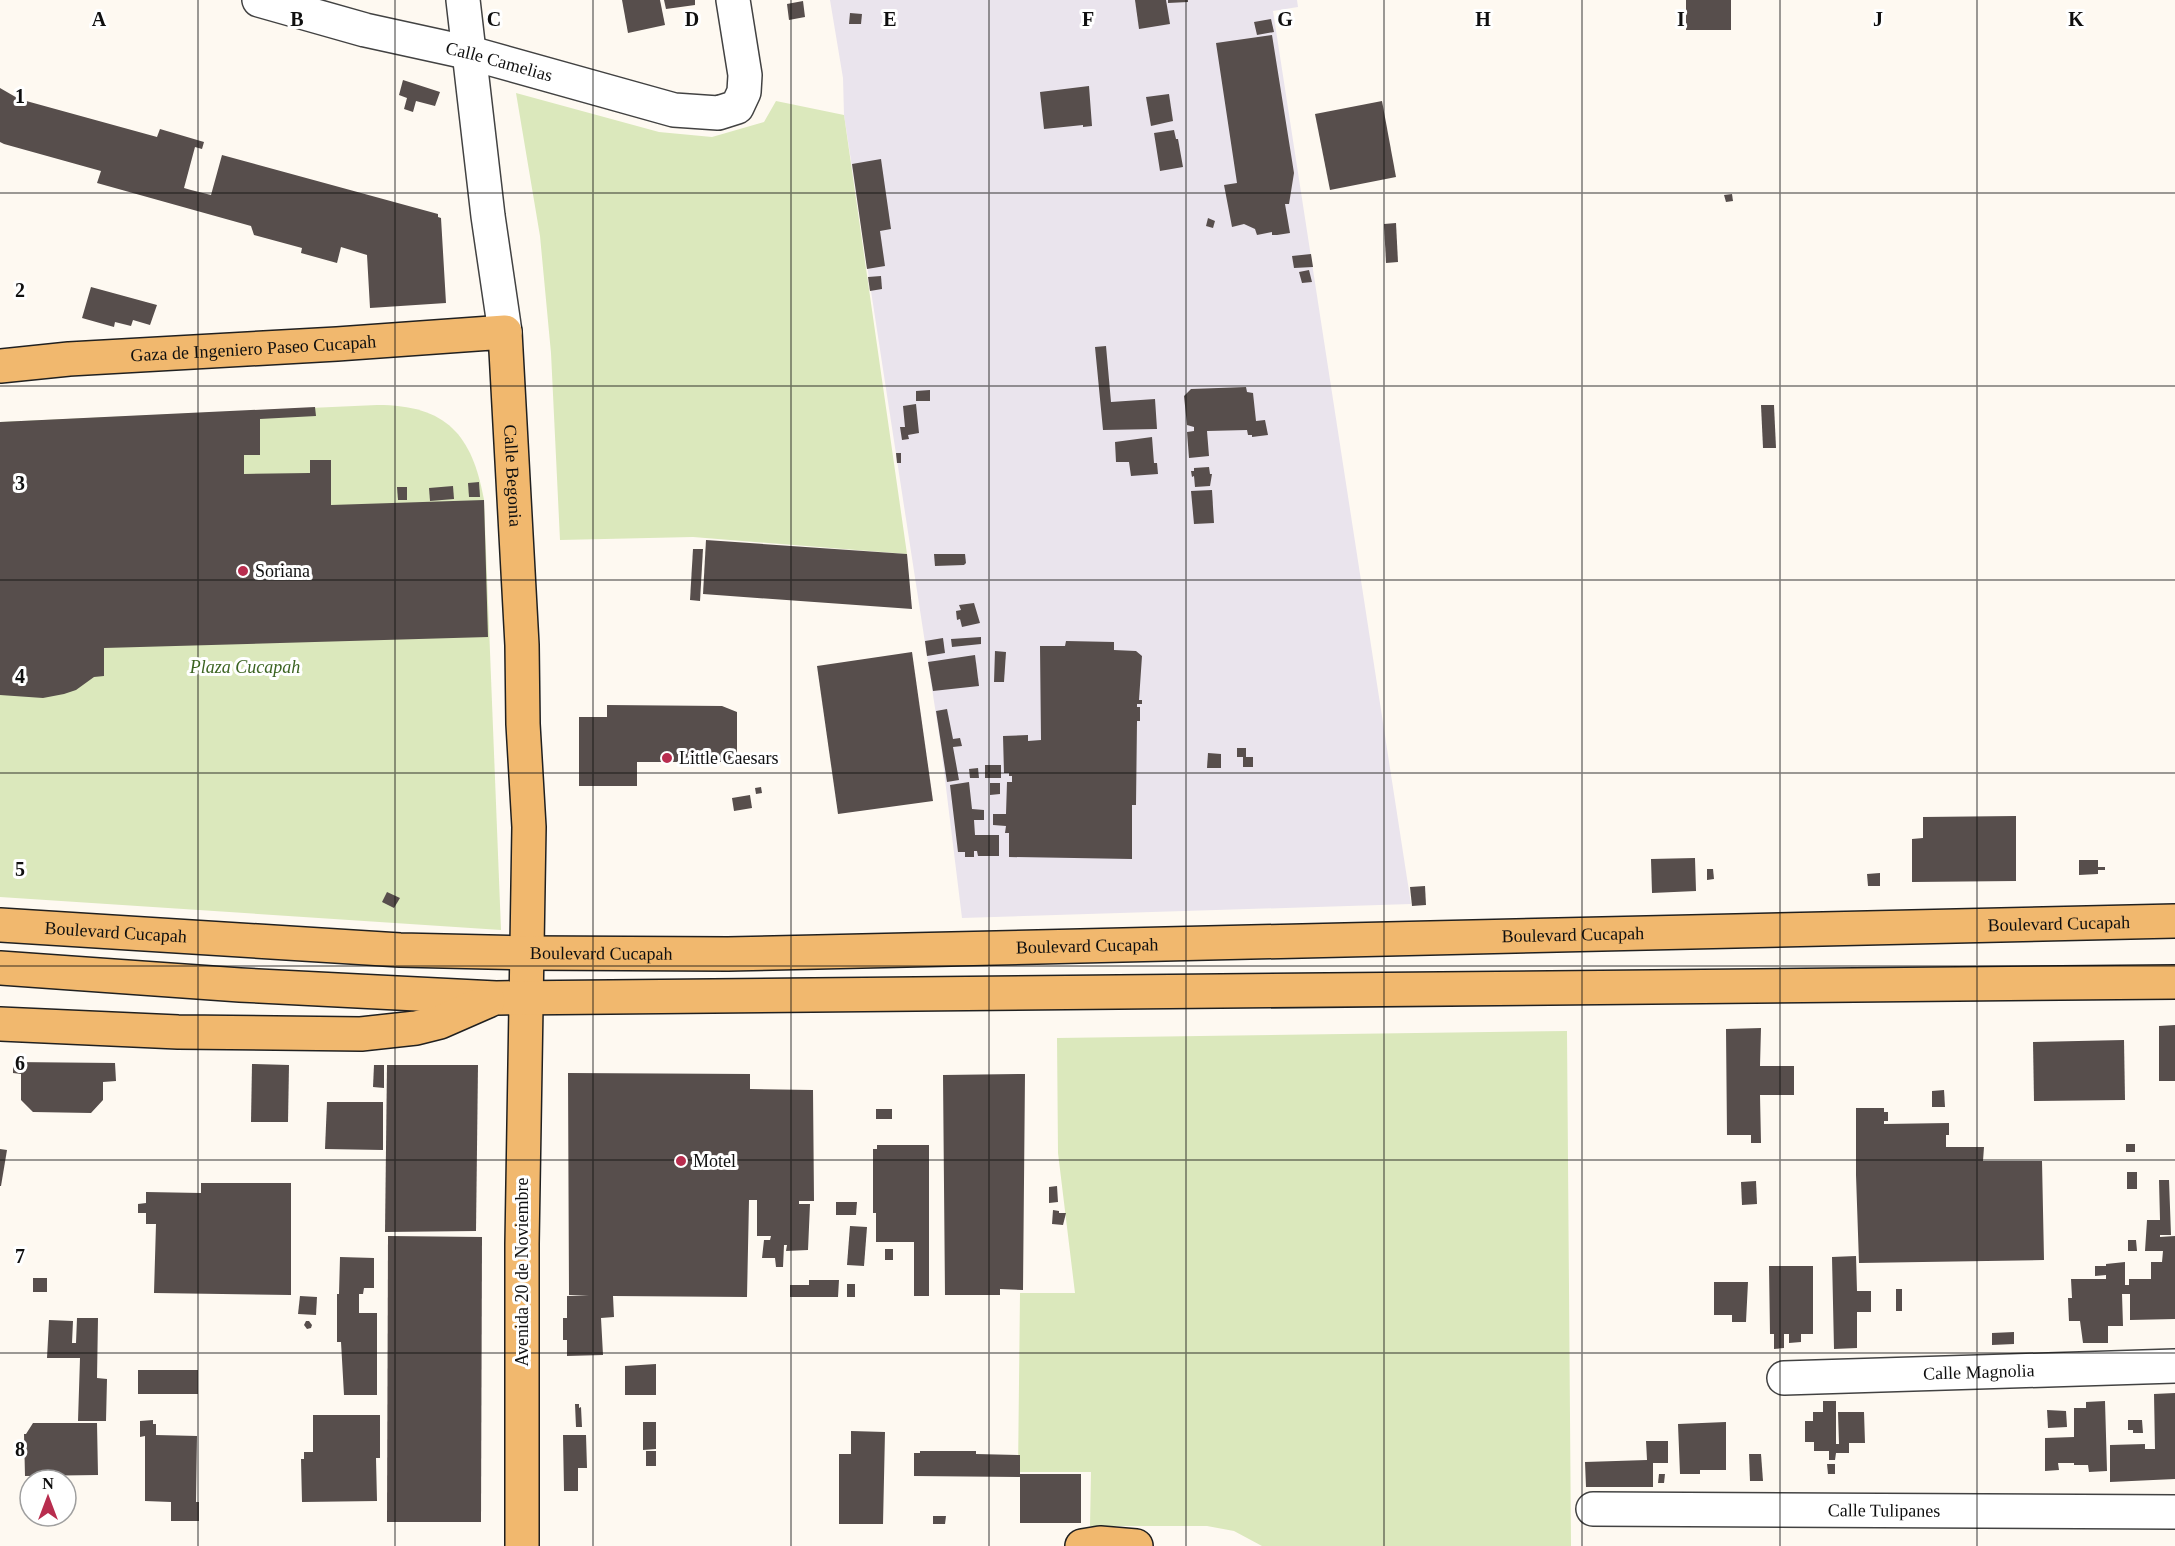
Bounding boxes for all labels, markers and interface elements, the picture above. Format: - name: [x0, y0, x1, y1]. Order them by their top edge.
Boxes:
- text: A: [92, 8, 107, 30]
- text: B: [290, 8, 304, 30]
- text: C: [487, 8, 501, 30]
- text: D: [685, 8, 699, 30]
- text: E: [883, 8, 897, 30]
- text: F: [1082, 8, 1094, 30]
- text: G: [1277, 8, 1293, 30]
- text: H: [1475, 8, 1491, 30]
- text: I: [1677, 8, 1685, 30]
- text: J: [1873, 8, 1883, 30]
- text: K: [2068, 8, 2084, 30]
- street label: Calle Camelias: [444, 38, 555, 86]
- text: 1: [15, 85, 25, 107]
- text: 2: [15, 279, 25, 301]
- street label: Gaza de Ingeniero Paseo Cucapah: [130, 331, 377, 366]
- street label: Calle Begonia: [500, 424, 526, 527]
- text: 3: [15, 472, 25, 494]
- place label: Soriana: [255, 561, 310, 581]
- marker: Soriana: [236, 564, 250, 578]
- park label: Plaza Cucapah: [189, 657, 300, 677]
- text: 4: [15, 665, 25, 687]
- place label: Little Caesars: [679, 748, 778, 768]
- marker: Little Caesars: [660, 751, 674, 765]
- text: 5: [15, 858, 25, 880]
- street label: Boulevard Cucapah: [1987, 912, 2130, 935]
- street label: Boulevard Cucapah: [44, 918, 188, 947]
- street label: Boulevard Cucapah: [1501, 923, 1644, 946]
- street label: Boulevard Cucapah: [1016, 934, 1159, 957]
- street label: Boulevard Cucapah: [530, 943, 673, 964]
- text: 6: [15, 1052, 25, 1074]
- place label: Motel: [693, 1151, 736, 1171]
- marker: Motel: [674, 1154, 688, 1168]
- street label: Avenida 20 de Noviembre: [512, 1177, 532, 1367]
- text: 7: [15, 1245, 25, 1267]
- street label: Calle Magnolia: [1923, 1360, 2035, 1384]
- text: 8: [15, 1438, 25, 1460]
- north arrow: [18, 1468, 78, 1528]
- text: N: [42, 1475, 54, 1492]
- street label: Calle Tulipanes: [1828, 1500, 1940, 1521]

